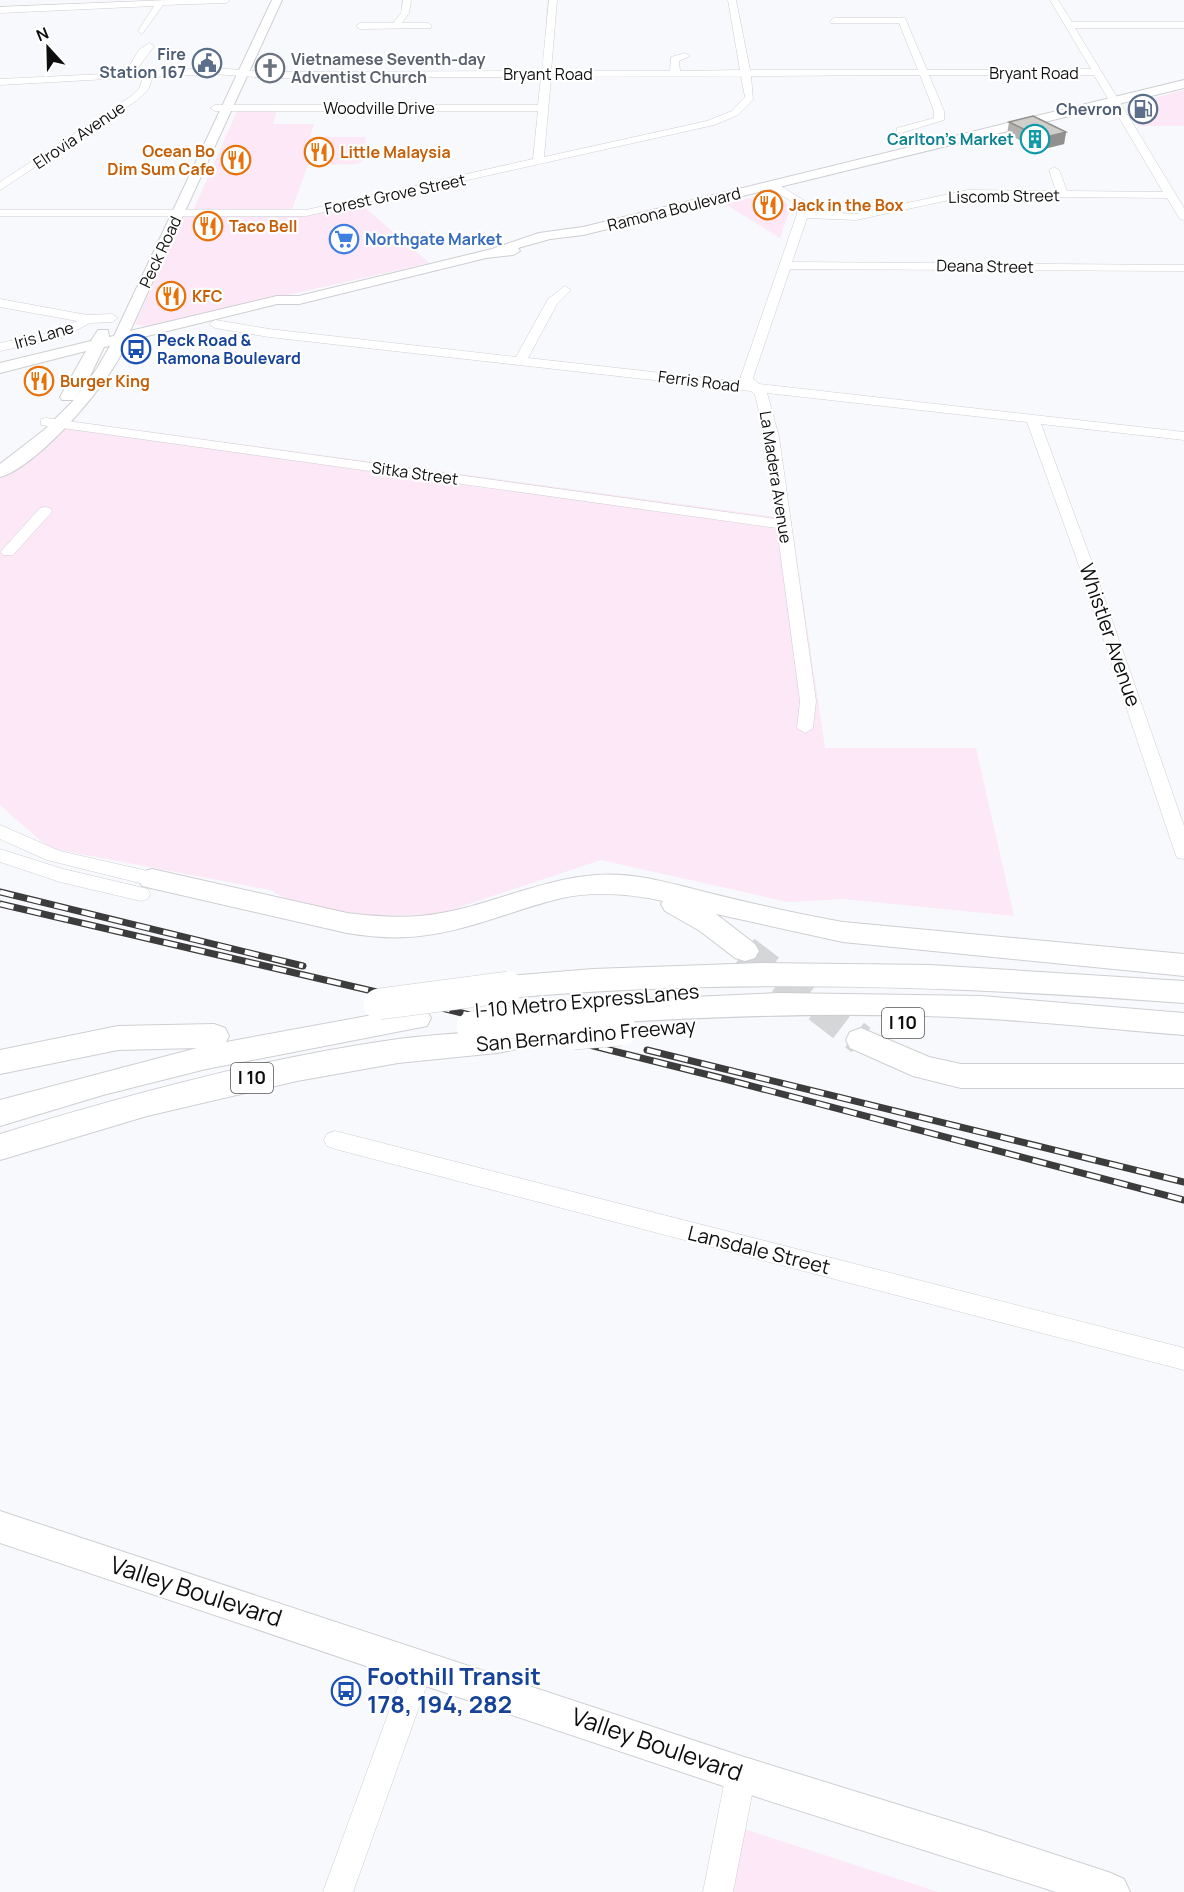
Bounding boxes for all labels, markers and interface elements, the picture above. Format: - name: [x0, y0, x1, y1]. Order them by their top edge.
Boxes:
- north arrow: [18, 18, 78, 78]
- text: N: [33, 22, 52, 46]
- place label: Fire Station 167: [99, 43, 186, 83]
- public building icon: Fire Station 167: [191, 47, 223, 79]
- place label: Vietnamese Seventh-day Adventist Church: [291, 48, 486, 88]
- church icon: Vietnamese Seventh-day Adventist Church: [254, 52, 286, 84]
- street label: Bryant Road: [989, 62, 1079, 84]
- street label: Bryant Road: [503, 63, 593, 85]
- fuel station icon: Chevron: [1127, 93, 1159, 125]
- street label: Elrovia Avenue: [29, 96, 129, 174]
- street label: Woodville Drive: [323, 97, 435, 119]
- place label: Chevron: [1056, 98, 1122, 120]
- building icon: Carlton's Market: [1019, 123, 1051, 155]
- place label: Carlton's Market: [887, 128, 1014, 150]
- restaurant icon: Little Malaysia: [303, 136, 335, 168]
- place label: Ocean Bo Dim Sum Cafe: [107, 140, 215, 180]
- place label: Little Malaysia: [340, 141, 451, 163]
- restaurant icon: Ocean Bo Dim Sum Cafe: [220, 144, 252, 176]
- street label: Forest Grove Street: [322, 168, 468, 220]
- street label: Ramona Boulevard: [605, 182, 743, 236]
- street label: Liscomb Street: [948, 184, 1060, 208]
- restaurant icon: Jack in the Box: [752, 189, 784, 221]
- place label: Jack in the Box: [789, 194, 903, 216]
- restaurant icon: Taco Bell: [192, 210, 224, 242]
- street label: Peck Road: [134, 213, 186, 291]
- place label: Taco Bell: [229, 215, 298, 237]
- supermarket icon: Northgate Market: [328, 223, 360, 255]
- place label: Northgate Market: [365, 228, 502, 250]
- street label: Deana Street: [936, 254, 1034, 278]
- restaurant icon: KFC: [155, 280, 187, 312]
- place label: KFC: [192, 285, 223, 307]
- street label: Iris Lane: [12, 316, 76, 354]
- place label: Peck Road & Ramona Boulevard: [157, 329, 301, 369]
- bus stop icon: Peck Road & Ramona Boulevard: [120, 333, 152, 365]
- restaurant icon: Burger King: [23, 365, 55, 397]
- street label: Ferris Road: [657, 365, 741, 397]
- place label: Burger King: [60, 370, 150, 392]
- street label: La Madera Avenue: [755, 409, 797, 545]
- street label: Sitka Street: [370, 456, 460, 490]
- street label: Whistler Avenue: [1073, 560, 1148, 710]
- street label: I-10 Metro ExpressLanes: [474, 977, 700, 1024]
- road number: I 10: [882, 1008, 924, 1038]
- street label: San Bernardino Freeway: [475, 1011, 697, 1058]
- road number: I 10: [231, 1063, 273, 1093]
- street label: Lansdale Street: [685, 1219, 833, 1280]
- street label: Valley Boulevard: [106, 1547, 287, 1634]
- place label: Foothill Transit 178, 194, 282: [367, 1659, 541, 1720]
- bus stop icon: Foothill Transit 178, 194, 282: [330, 1675, 362, 1707]
- street label: Valley Boulevard: [568, 1699, 747, 1788]

